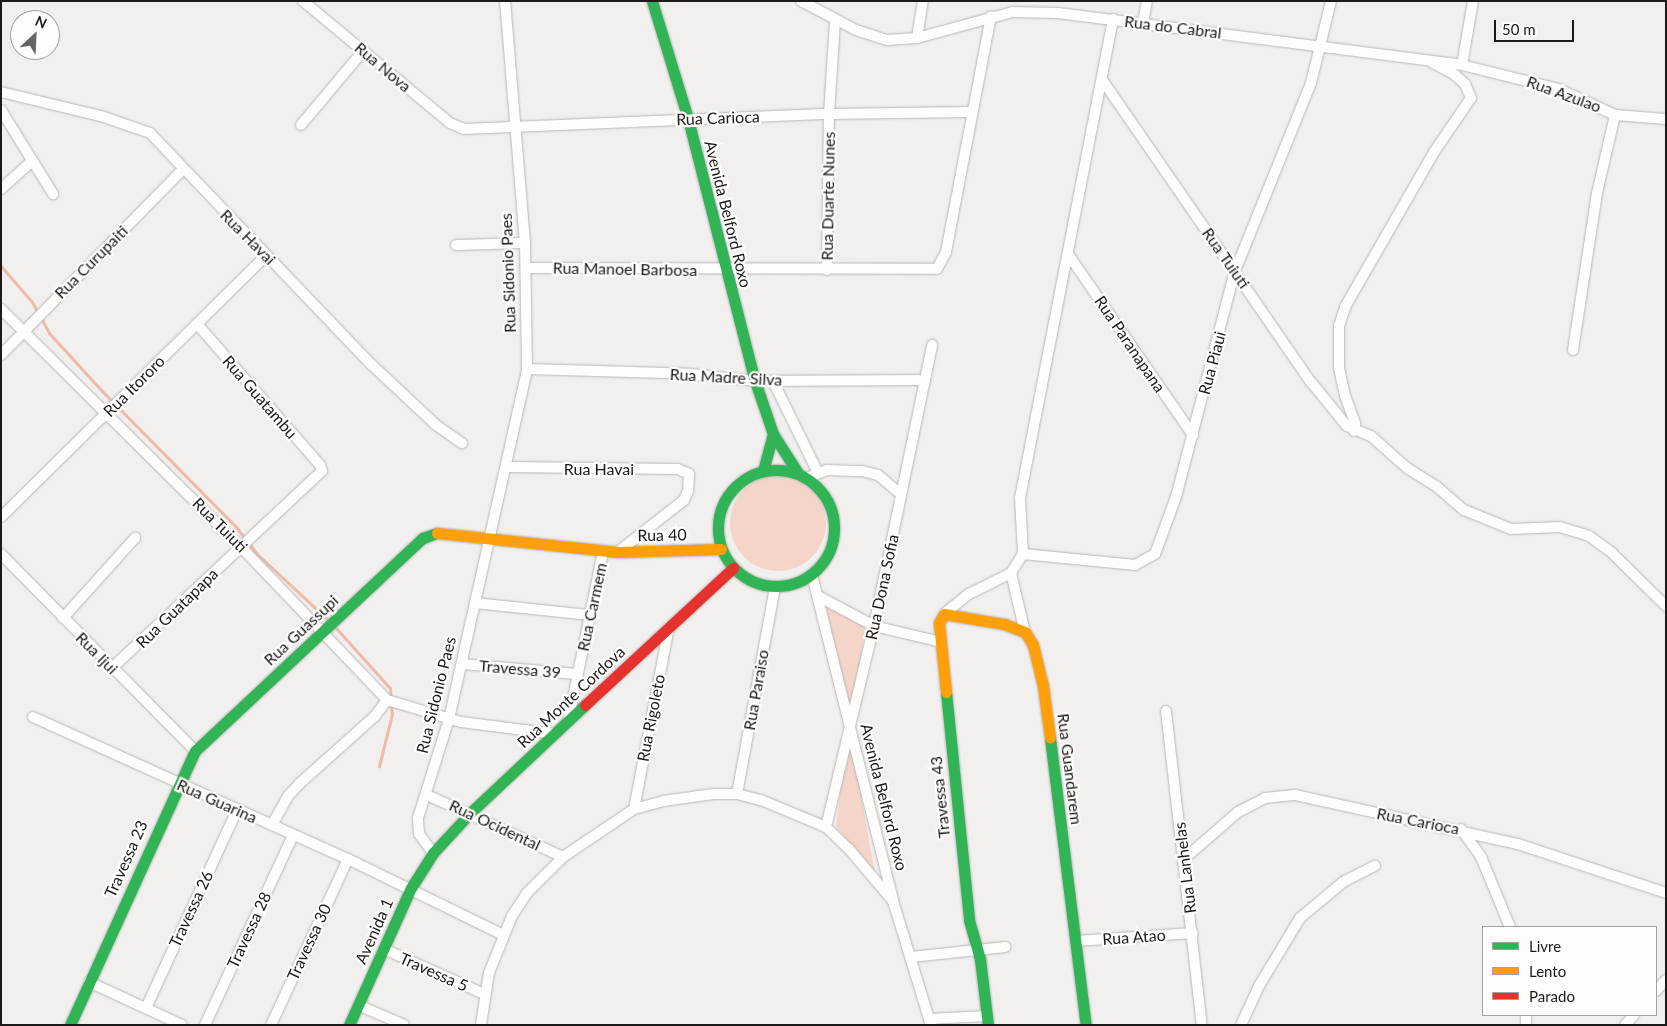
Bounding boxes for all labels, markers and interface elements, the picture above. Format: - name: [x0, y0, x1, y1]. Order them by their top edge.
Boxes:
- north arrow: [10, 10, 60, 60]
- scale bar: [1497, 10, 1577, 42]
- text: N: [33, 12, 50, 32]
- street label: Rua do Cabral: [1123, 12, 1223, 42]
- text: 50 m: [1502, 20, 1536, 38]
- street label: Rua Nova: [351, 38, 415, 96]
- street label: Rua Azulao: [1524, 72, 1604, 116]
- street label: Rua Carioca: [676, 107, 760, 129]
- street label: Rua Duarte Nunes: [817, 131, 839, 261]
- street label: Avenida Belford Roxo: [700, 139, 756, 289]
- street label: Rua Havai: [216, 205, 280, 269]
- street label: Rua Sidonio Paes: [496, 213, 520, 333]
- street label: Rua Curupaiti: [50, 221, 132, 303]
- street label: Rua Tuiuti: [1198, 224, 1254, 292]
- street label: Rua Manoel Barbosa: [553, 258, 697, 280]
- street label: Rua Paranapana: [1091, 292, 1169, 396]
- street label: Rua Piaui: [1194, 329, 1230, 397]
- street label: Rua Itororo: [99, 351, 169, 421]
- street label: Rua Guatambu: [219, 352, 301, 442]
- street label: Rua Madre Silva: [669, 364, 783, 390]
- street label: Rua Havai: [564, 459, 634, 479]
- street label: Rua Tuiuti: [188, 493, 252, 557]
- street label: Rua 40: [637, 525, 687, 545]
- street label: Rua Dona Sofia: [861, 532, 903, 642]
- street label: Rua Carmem: [573, 561, 611, 653]
- street label: Rua Guatapapa: [132, 564, 222, 652]
- street label: Rua Guassupi: [260, 591, 342, 669]
- street label: Rua Ijui: [72, 628, 122, 678]
- street label: Rua Sidonio Paes: [412, 635, 460, 755]
- street label: Rua Monte Cordova: [513, 642, 629, 752]
- street label: Rua Paraiso: [739, 648, 773, 732]
- street label: Travessa 39: [478, 656, 562, 682]
- street label: Rua Rigoleto: [633, 673, 669, 763]
- street label: Rua Guandarem: [1054, 712, 1086, 826]
- street label: Avenida Belford Roxo: [856, 722, 912, 872]
- street label: Travessa 43: [926, 755, 954, 839]
- street label: Rua Guarina: [174, 775, 260, 827]
- street label: Rua Ocidental: [446, 795, 544, 855]
- street label: Rua Carioca: [1375, 804, 1461, 838]
- street label: Travessa 23: [101, 818, 151, 900]
- street label: Rua Lanhelas: [1170, 821, 1200, 915]
- street label: Travessa 26: [165, 868, 217, 950]
- street label: Travessa 28: [223, 889, 275, 971]
- street label: Avenida 1: [351, 895, 397, 967]
- street label: Travessa 30: [283, 901, 335, 983]
- street label: Rua Atao: [1102, 925, 1166, 949]
- legend: [1482, 926, 1657, 1016]
- text: Livre: [1529, 937, 1561, 955]
- street label: Travessa 5: [397, 948, 471, 996]
- text: Lento: [1529, 962, 1566, 980]
- text: Parado: [1529, 987, 1575, 1005]

